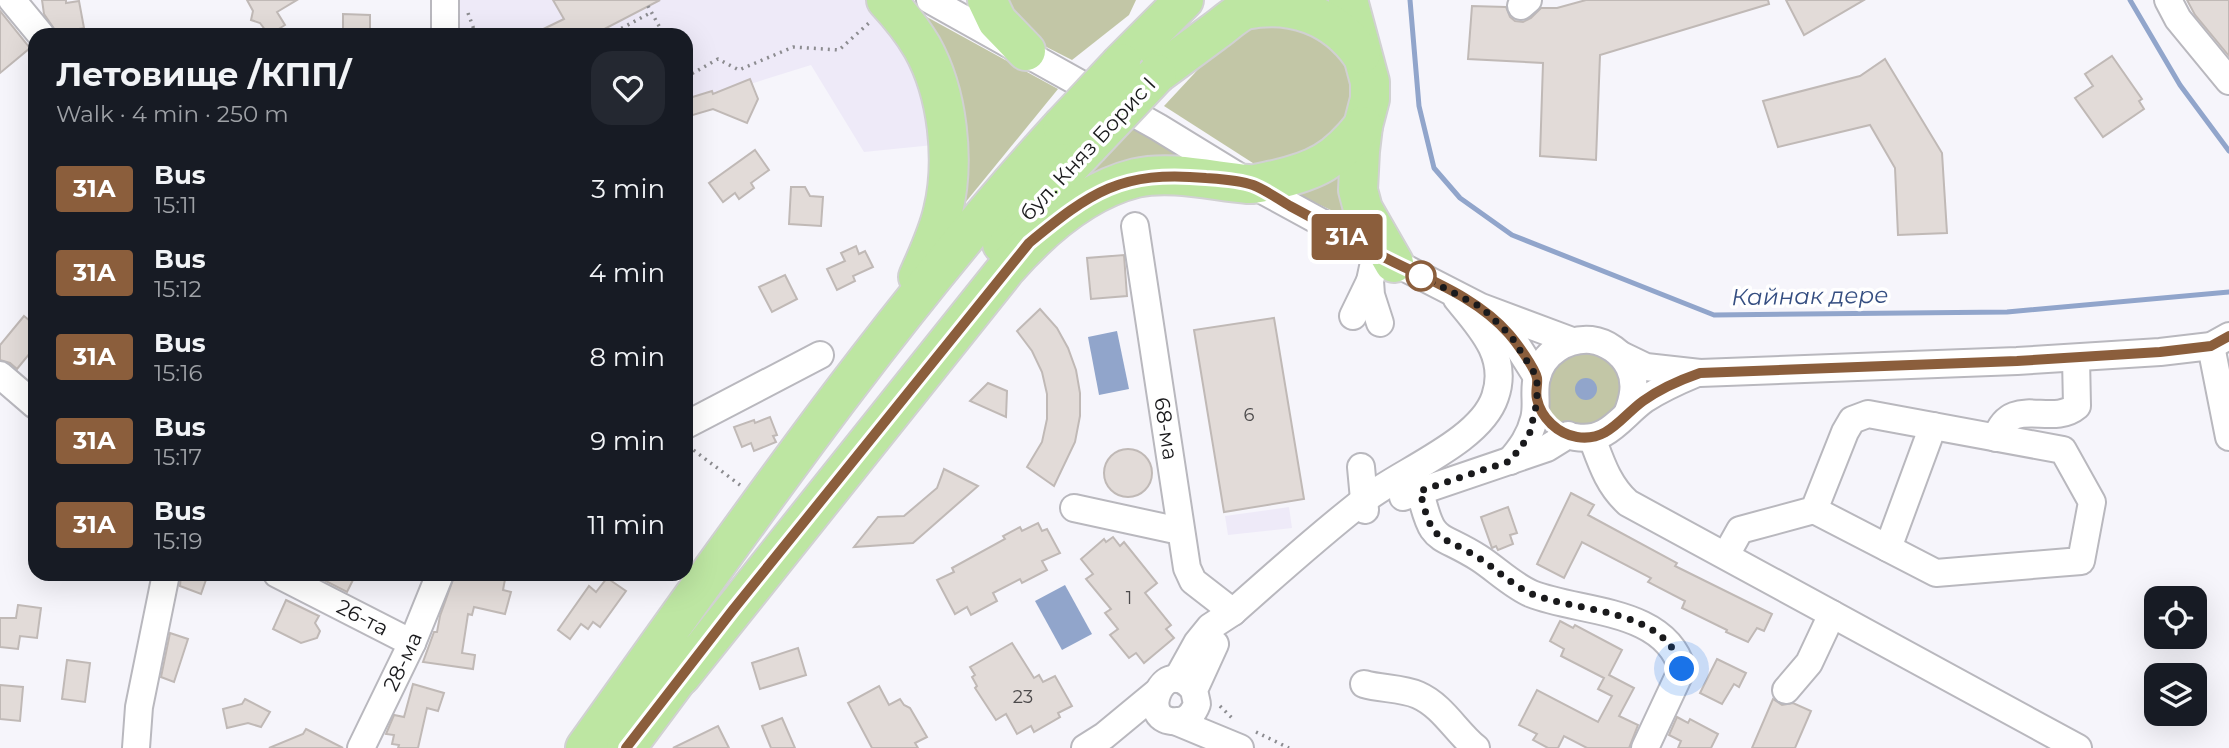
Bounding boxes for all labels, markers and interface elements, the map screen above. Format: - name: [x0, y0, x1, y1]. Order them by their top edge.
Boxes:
- button: heart: [591, 51, 665, 125]
- text: Летовище /КПП/: [56, 54, 351, 94]
- street label: бул. Княз Борис I: [1015, 72, 1161, 226]
- text: Walk · 4 min · 250 m: [56, 100, 289, 128]
- text: Bus: [154, 159, 206, 191]
- text: 3 min: [591, 173, 665, 205]
- text: 31А: [73, 174, 116, 203]
- text: 15:11: [154, 191, 197, 219]
- line badge: 31А: [1307, 214, 1387, 260]
- text: 31А: [1326, 222, 1368, 251]
- text: Bus: [154, 243, 206, 275]
- text: 4 min: [589, 257, 665, 289]
- text: 31А: [73, 258, 116, 287]
- unlabelled marker: [1406, 261, 1436, 291]
- text: 15:12: [154, 275, 202, 303]
- water label: Кайнак дере: [1731, 281, 1889, 311]
- text: Bus: [154, 327, 206, 359]
- text: 8 min: [589, 341, 665, 373]
- text: 31А: [73, 342, 116, 371]
- text: 15:16: [154, 359, 203, 387]
- street label: 68-ма: [1149, 396, 1183, 462]
- house number: 6: [1244, 404, 1255, 426]
- text: Bus: [154, 411, 206, 443]
- text: 9 min: [590, 425, 665, 457]
- text: 31А: [73, 426, 116, 455]
- text: 15:17: [154, 443, 202, 471]
- text: Bus: [154, 495, 206, 527]
- text: 11 min: [587, 509, 665, 541]
- text: 31А: [73, 510, 116, 539]
- text: 15:19: [154, 527, 203, 555]
- map controls: [2144, 586, 2207, 726]
- button: locate: [2144, 586, 2207, 649]
- house number: 1: [1126, 587, 1132, 609]
- street label: 26-та: [333, 594, 393, 641]
- street label: 28-ма: [378, 628, 427, 695]
- your location: [1664, 651, 1699, 686]
- button: layers: [2144, 663, 2207, 726]
- house number: 23: [1013, 686, 1033, 708]

